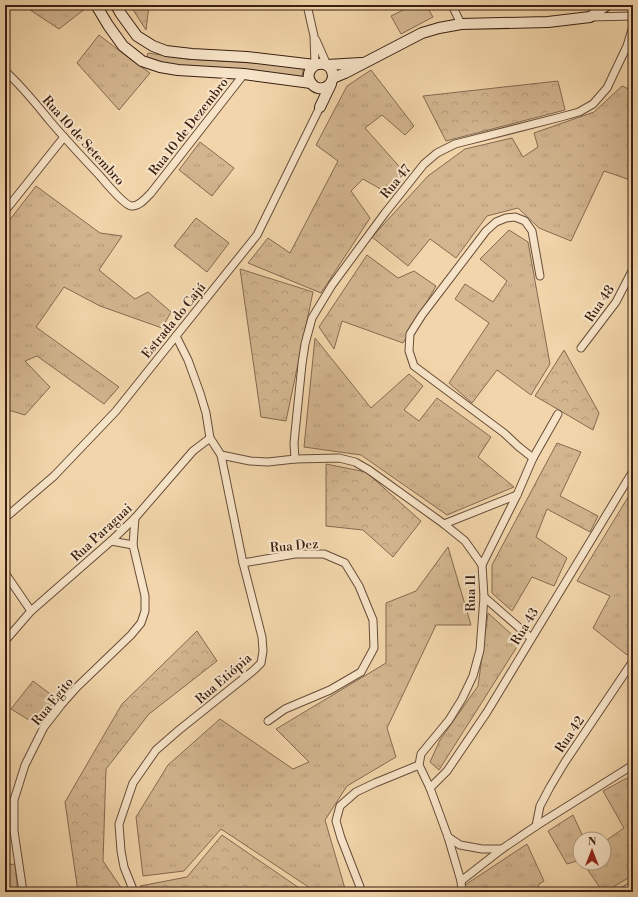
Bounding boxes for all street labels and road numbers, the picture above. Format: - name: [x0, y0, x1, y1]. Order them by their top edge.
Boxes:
- street label: Rua 10 de Dezembro: [146, 74, 232, 179]
- street label: Rua 10 de Setembro: [39, 92, 128, 189]
- street label: Rua 47: [377, 161, 415, 202]
- street label: Estrada do Cajú: [138, 279, 210, 362]
- street label: Rua 48: [582, 282, 618, 325]
- street label: Rua Paraguai: [68, 500, 136, 565]
- street label: Rua Dez: [269, 536, 319, 556]
- street label: Rua 11: [463, 574, 479, 612]
- street label: Rua 43: [508, 605, 542, 648]
- street label: Rua Etiópia: [192, 650, 255, 707]
- street label: Rua Egito: [29, 674, 77, 729]
- street label: Rua 42: [552, 713, 588, 756]

